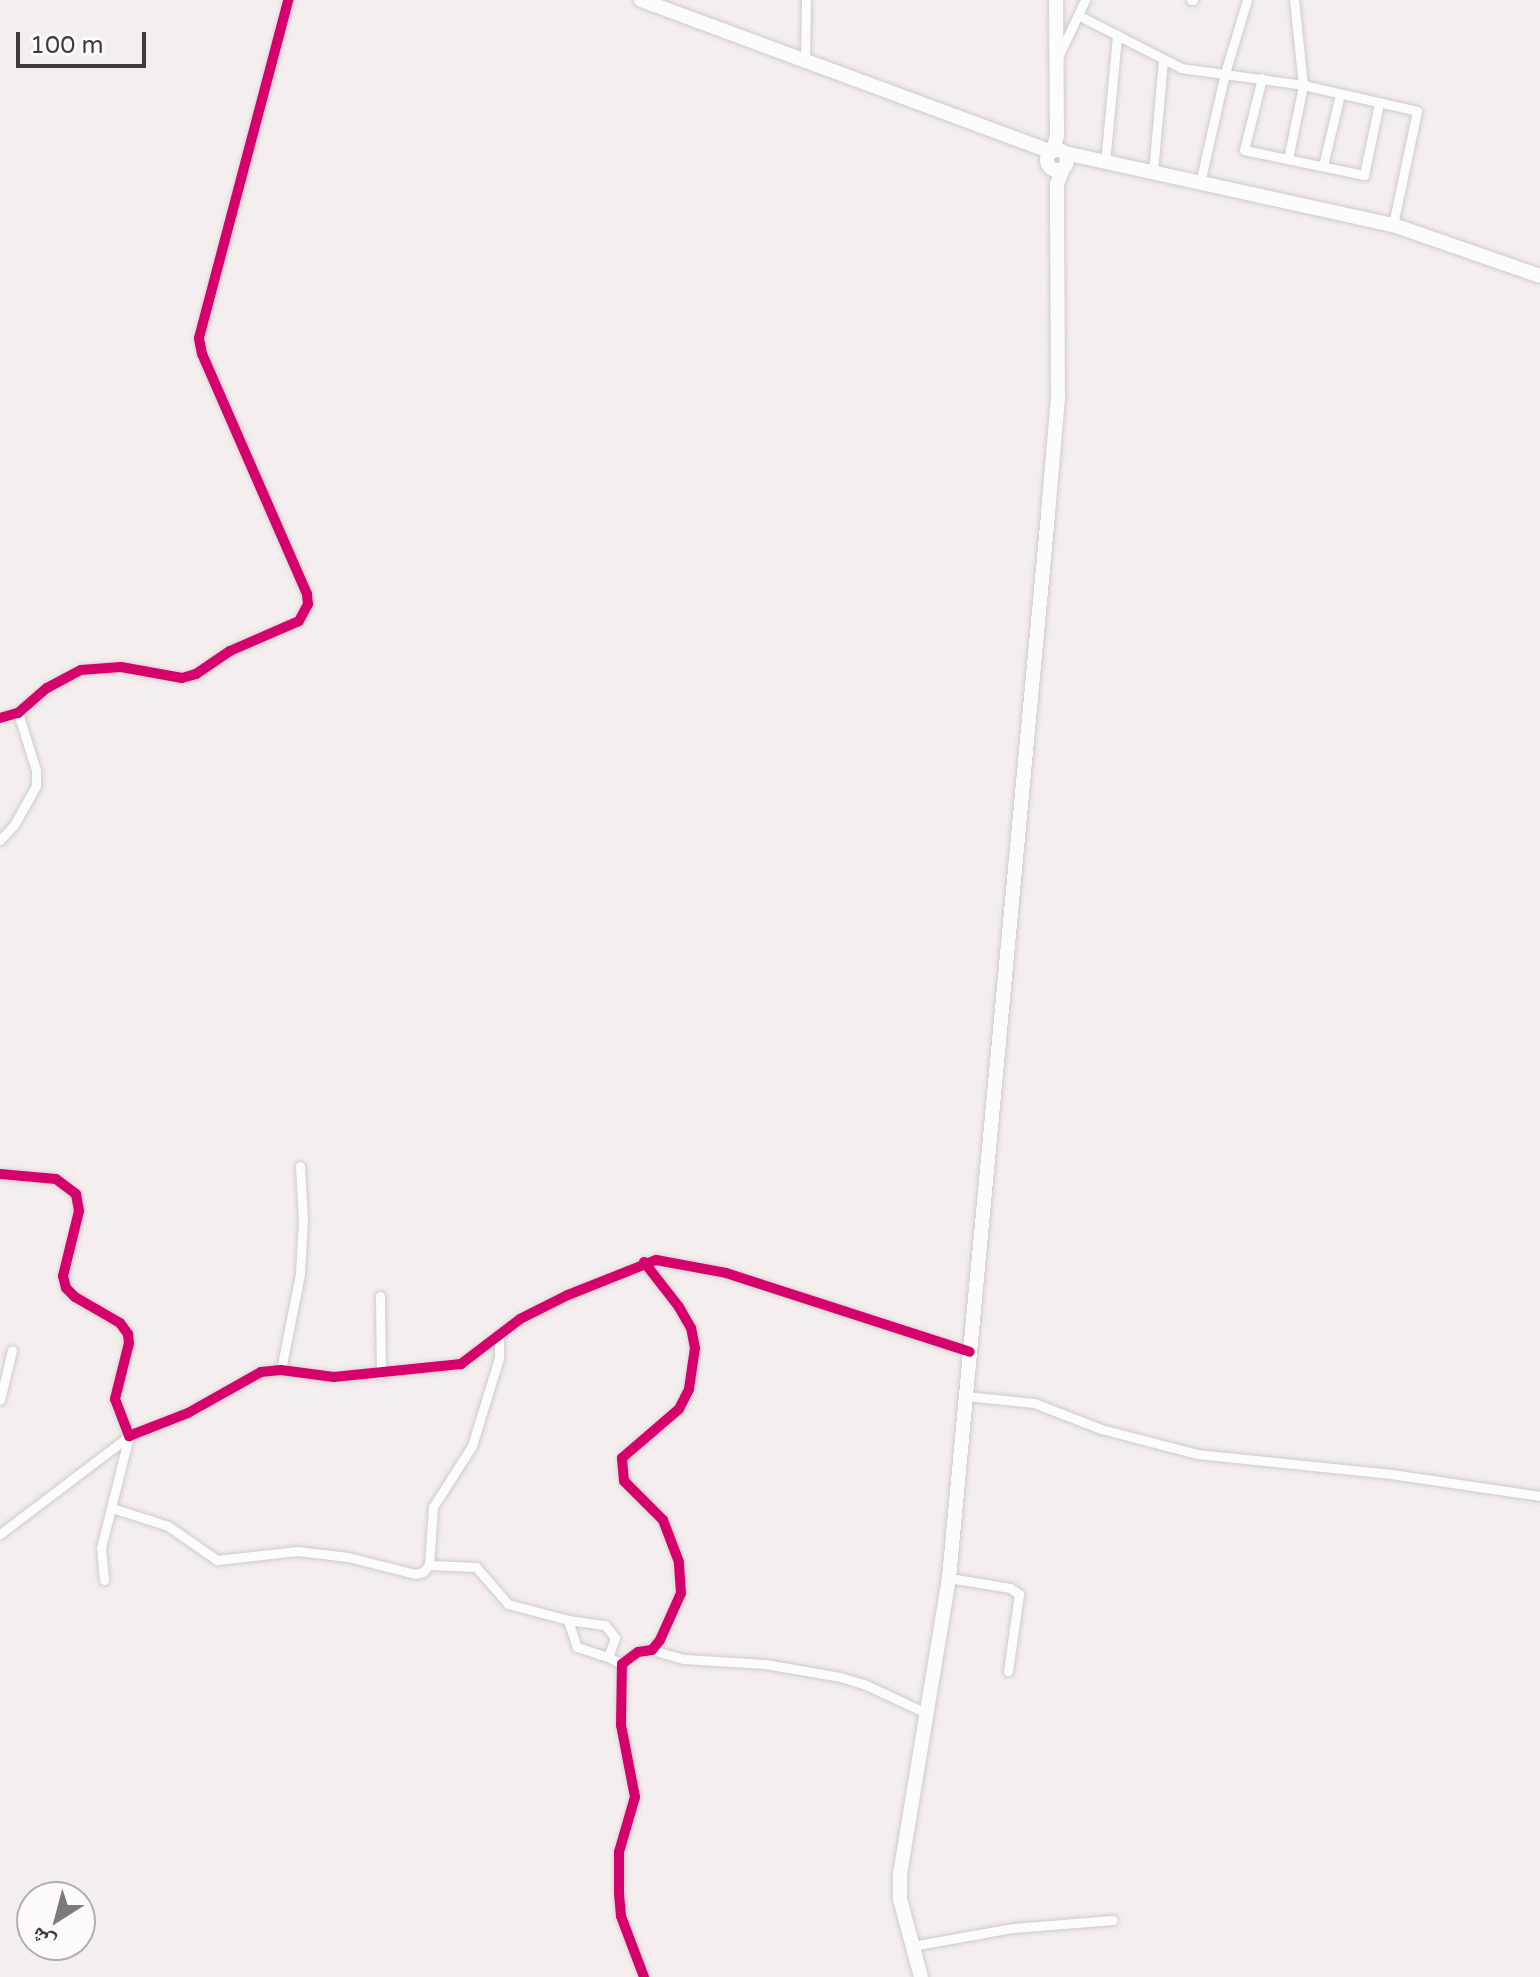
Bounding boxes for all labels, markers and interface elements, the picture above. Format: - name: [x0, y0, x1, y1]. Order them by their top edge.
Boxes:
- scale bar: [20, 16, 150, 66]
- text: 100 m: [30, 31, 104, 60]
- north arrow: [16, 1881, 96, 1961]
- text: ش: [26, 1921, 60, 1956]

